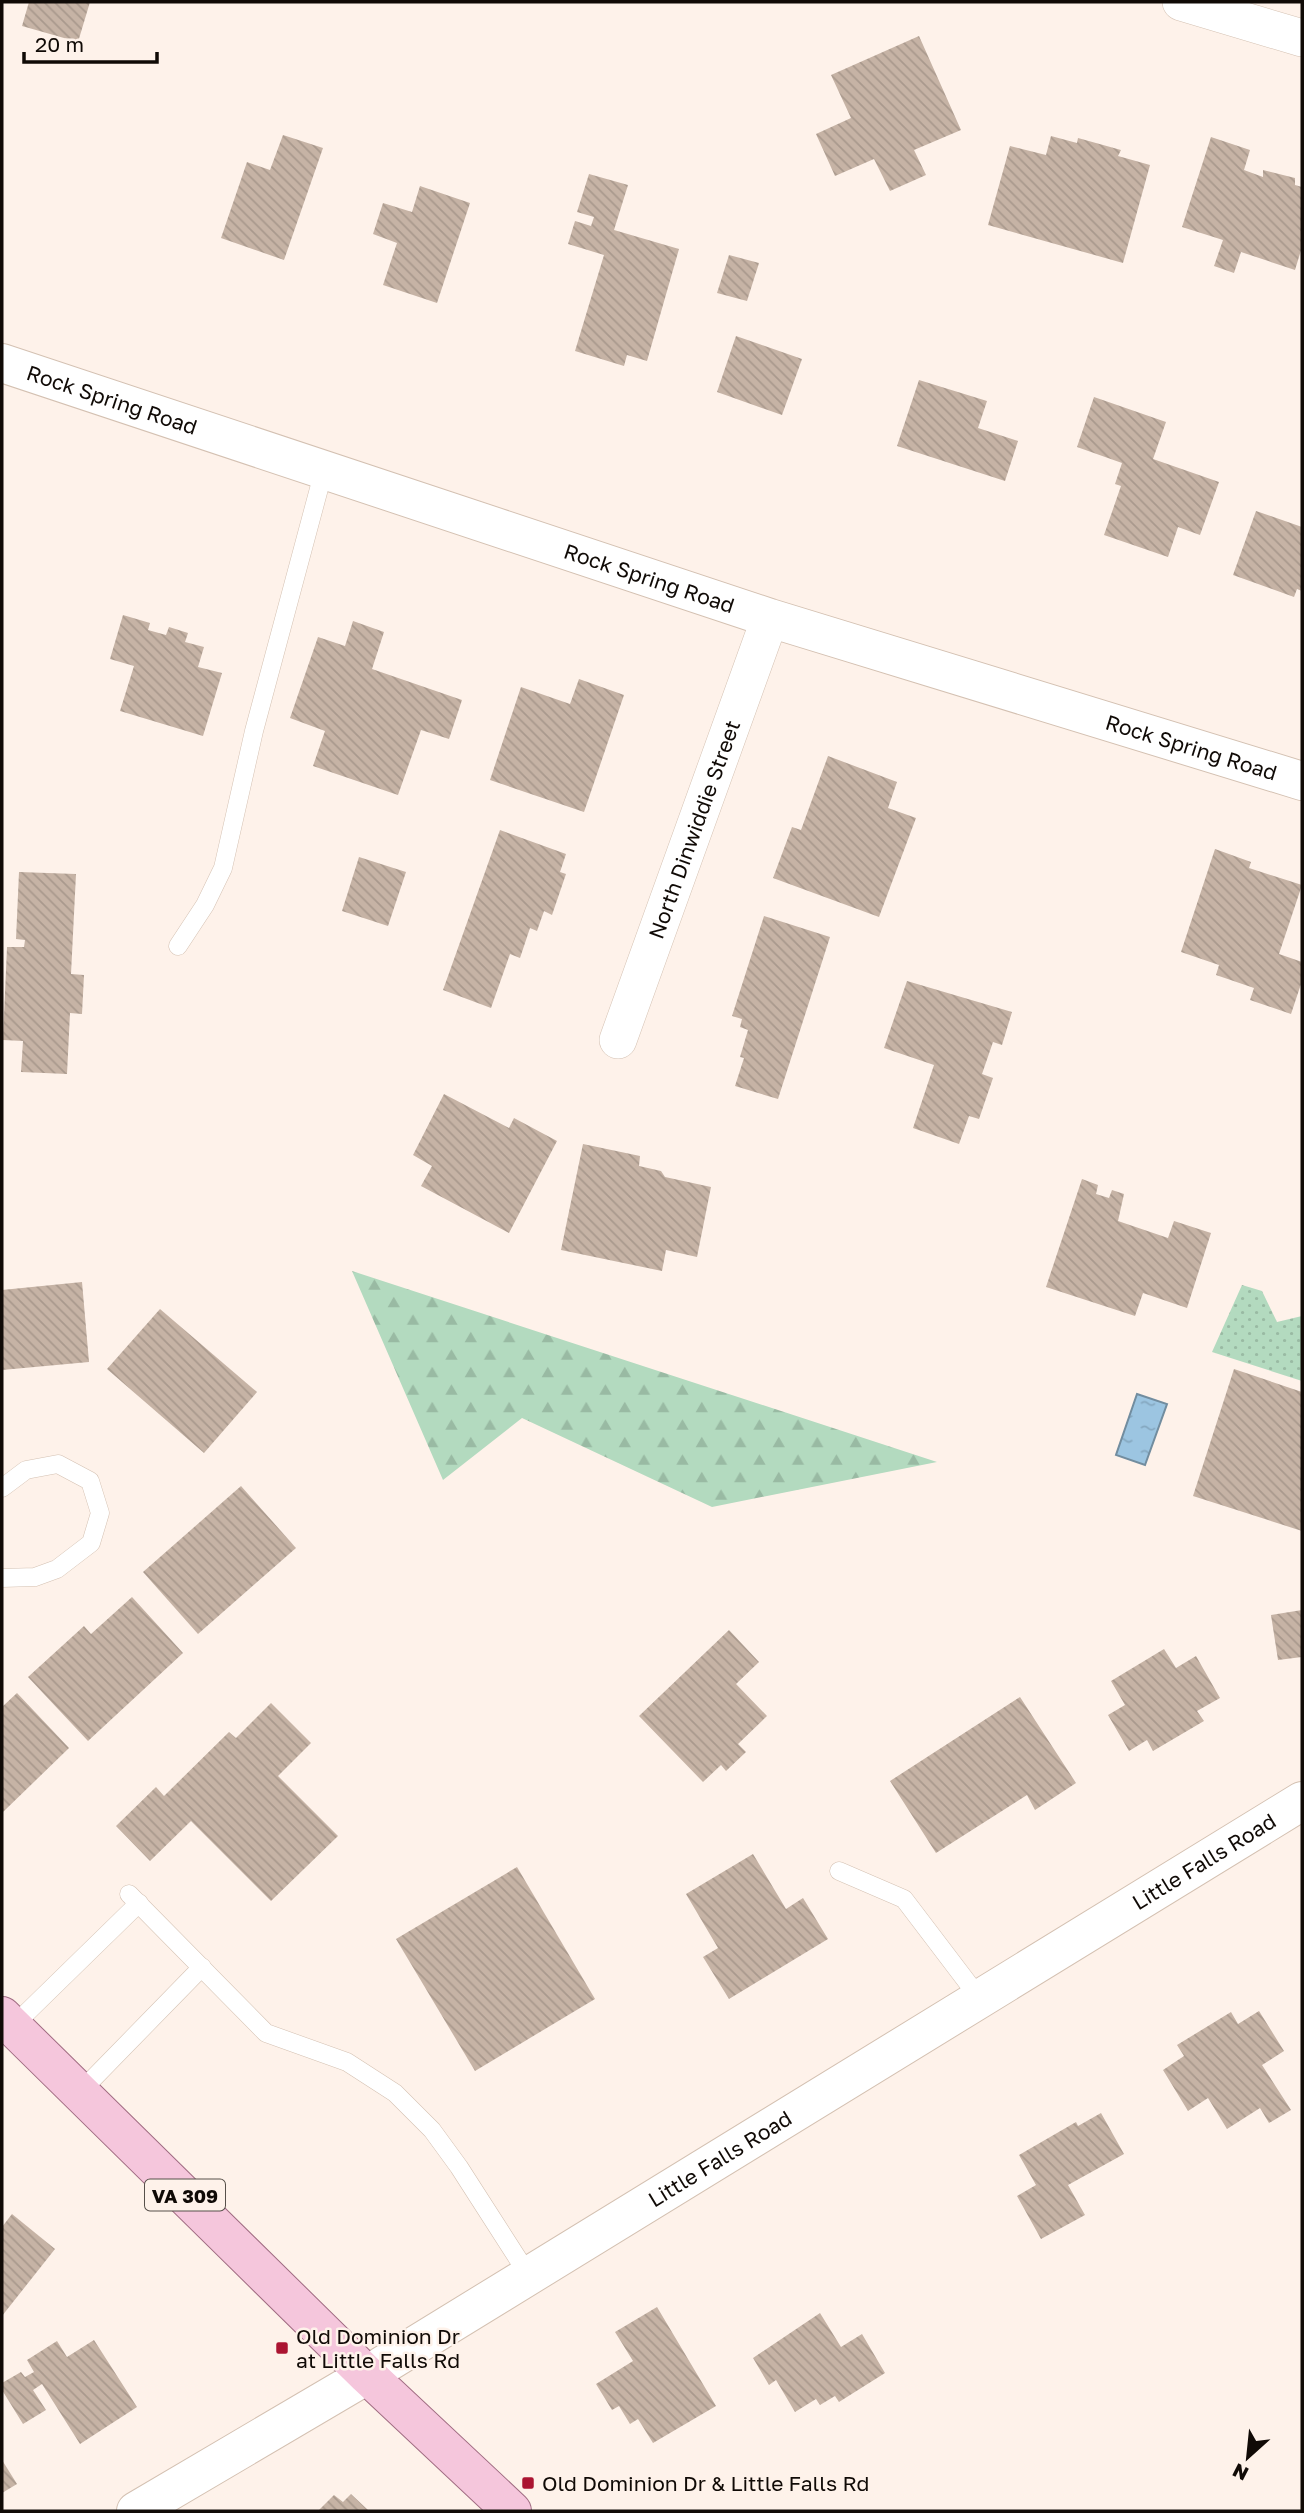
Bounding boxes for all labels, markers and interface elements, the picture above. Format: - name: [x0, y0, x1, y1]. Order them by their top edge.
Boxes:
- scale bar: [24, 21, 158, 65]
- text: 20 m: [35, 31, 84, 57]
- street label: Rock Spring Road: [23, 359, 201, 440]
- street label: Rock Spring Road: [561, 538, 738, 618]
- street label: Rock Spring Road: [1103, 709, 1280, 786]
- street label: North Dinwiddie Street: [643, 716, 745, 942]
- street label: Little Falls Road: [1127, 1807, 1280, 1915]
- street label: Little Falls Road: [643, 2105, 796, 2212]
- road number: VA 309: [145, 2180, 225, 2210]
- place label: Old Dominion Dr at Little Falls Rd: [296, 2323, 460, 2373]
- marker: Old Dominion Dr at Little Falls Rd: [274, 2340, 290, 2356]
- north arrow: [1213, 2422, 1283, 2492]
- text: N: [1228, 2459, 1252, 2486]
- place label: Old Dominion Dr & Little Falls Rd: [542, 2470, 869, 2496]
- marker: Old Dominion Dr & Little Falls Rd: [520, 2475, 536, 2491]

